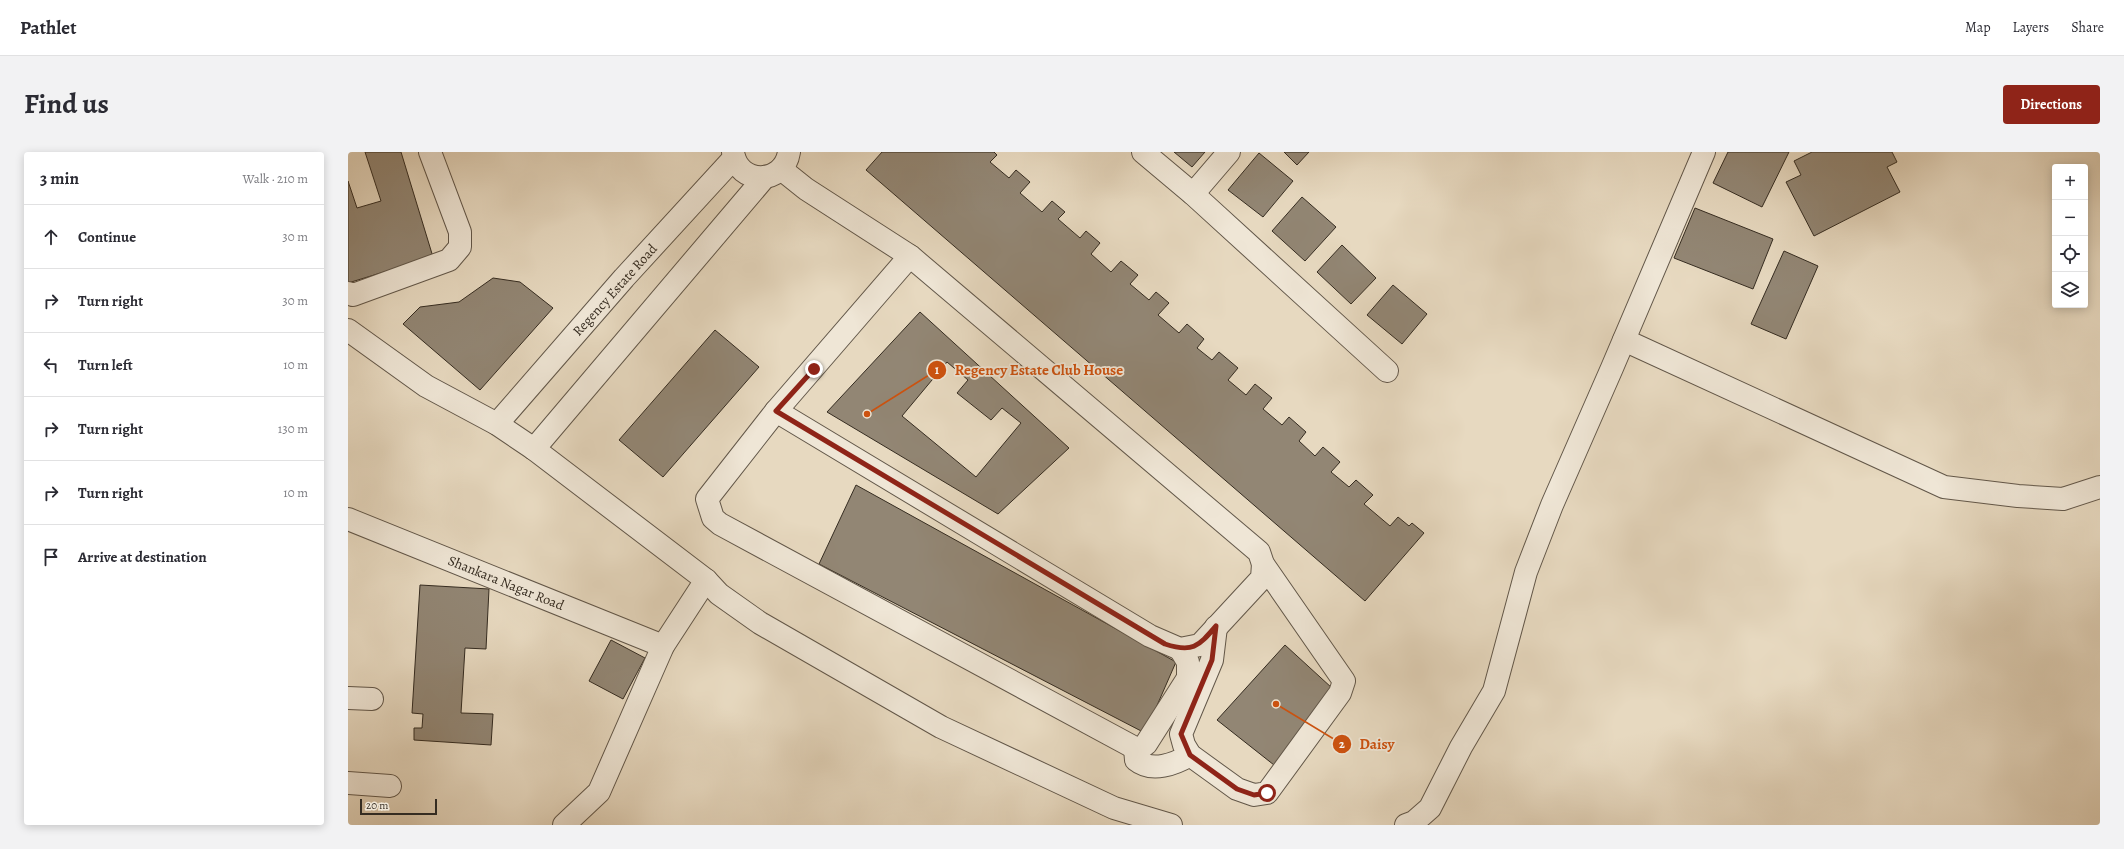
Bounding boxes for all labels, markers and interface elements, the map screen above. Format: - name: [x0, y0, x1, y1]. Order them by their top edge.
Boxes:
- text: Pathlet: [20, 15, 76, 41]
- text: Map: [1965, 18, 1991, 37]
- text: Layers: [2013, 18, 2049, 37]
- text: Share: [2071, 18, 2104, 37]
- text: Find us: [24, 85, 109, 123]
- button: Directions: [2003, 85, 2100, 124]
- map controls: [2052, 164, 2088, 308]
- button: +: [2052, 164, 2088, 200]
- text: 3 min: [40, 167, 79, 190]
- text: Walk · 210 m: [243, 170, 308, 187]
- button: −: [2052, 200, 2088, 236]
- icon: ahead: [40, 226, 62, 248]
- text: Continue: [78, 227, 136, 247]
- text: 30 m: [282, 228, 308, 245]
- button: locate: [2052, 236, 2088, 272]
- street label: Regency Estate Road: [568, 239, 662, 340]
- button: layers: [2052, 272, 2088, 308]
- icon: right: [40, 290, 62, 312]
- text: Turn right: [78, 291, 143, 311]
- text: 30 m: [282, 292, 308, 309]
- icon: left: [40, 354, 62, 376]
- text: Turn left: [78, 355, 133, 375]
- text: 10 m: [283, 356, 308, 373]
- callout: Regency Estate Club House: [927, 357, 1131, 384]
- route end: [805, 360, 823, 378]
- text: Regency Estate Club House: [955, 360, 1123, 380]
- text: 1: [935, 362, 940, 378]
- icon: right: [40, 418, 62, 440]
- text: Turn right: [78, 419, 143, 439]
- text: 130 m: [278, 420, 308, 437]
- icon: right: [40, 482, 62, 504]
- text: Turn right: [78, 483, 143, 503]
- text: 10 m: [283, 484, 308, 501]
- icon: arrive: [40, 546, 62, 568]
- text: Arrive at destination: [78, 547, 207, 567]
- street label: Shankara Nagar Road: [445, 551, 567, 615]
- callout: Daisy: [1332, 730, 1403, 757]
- text: Daisy: [1359, 734, 1396, 754]
- text: 2: [1339, 736, 1345, 752]
- route start: [1258, 784, 1276, 802]
- scale bar: [360, 797, 437, 816]
- text: 20 m: [366, 798, 388, 813]

